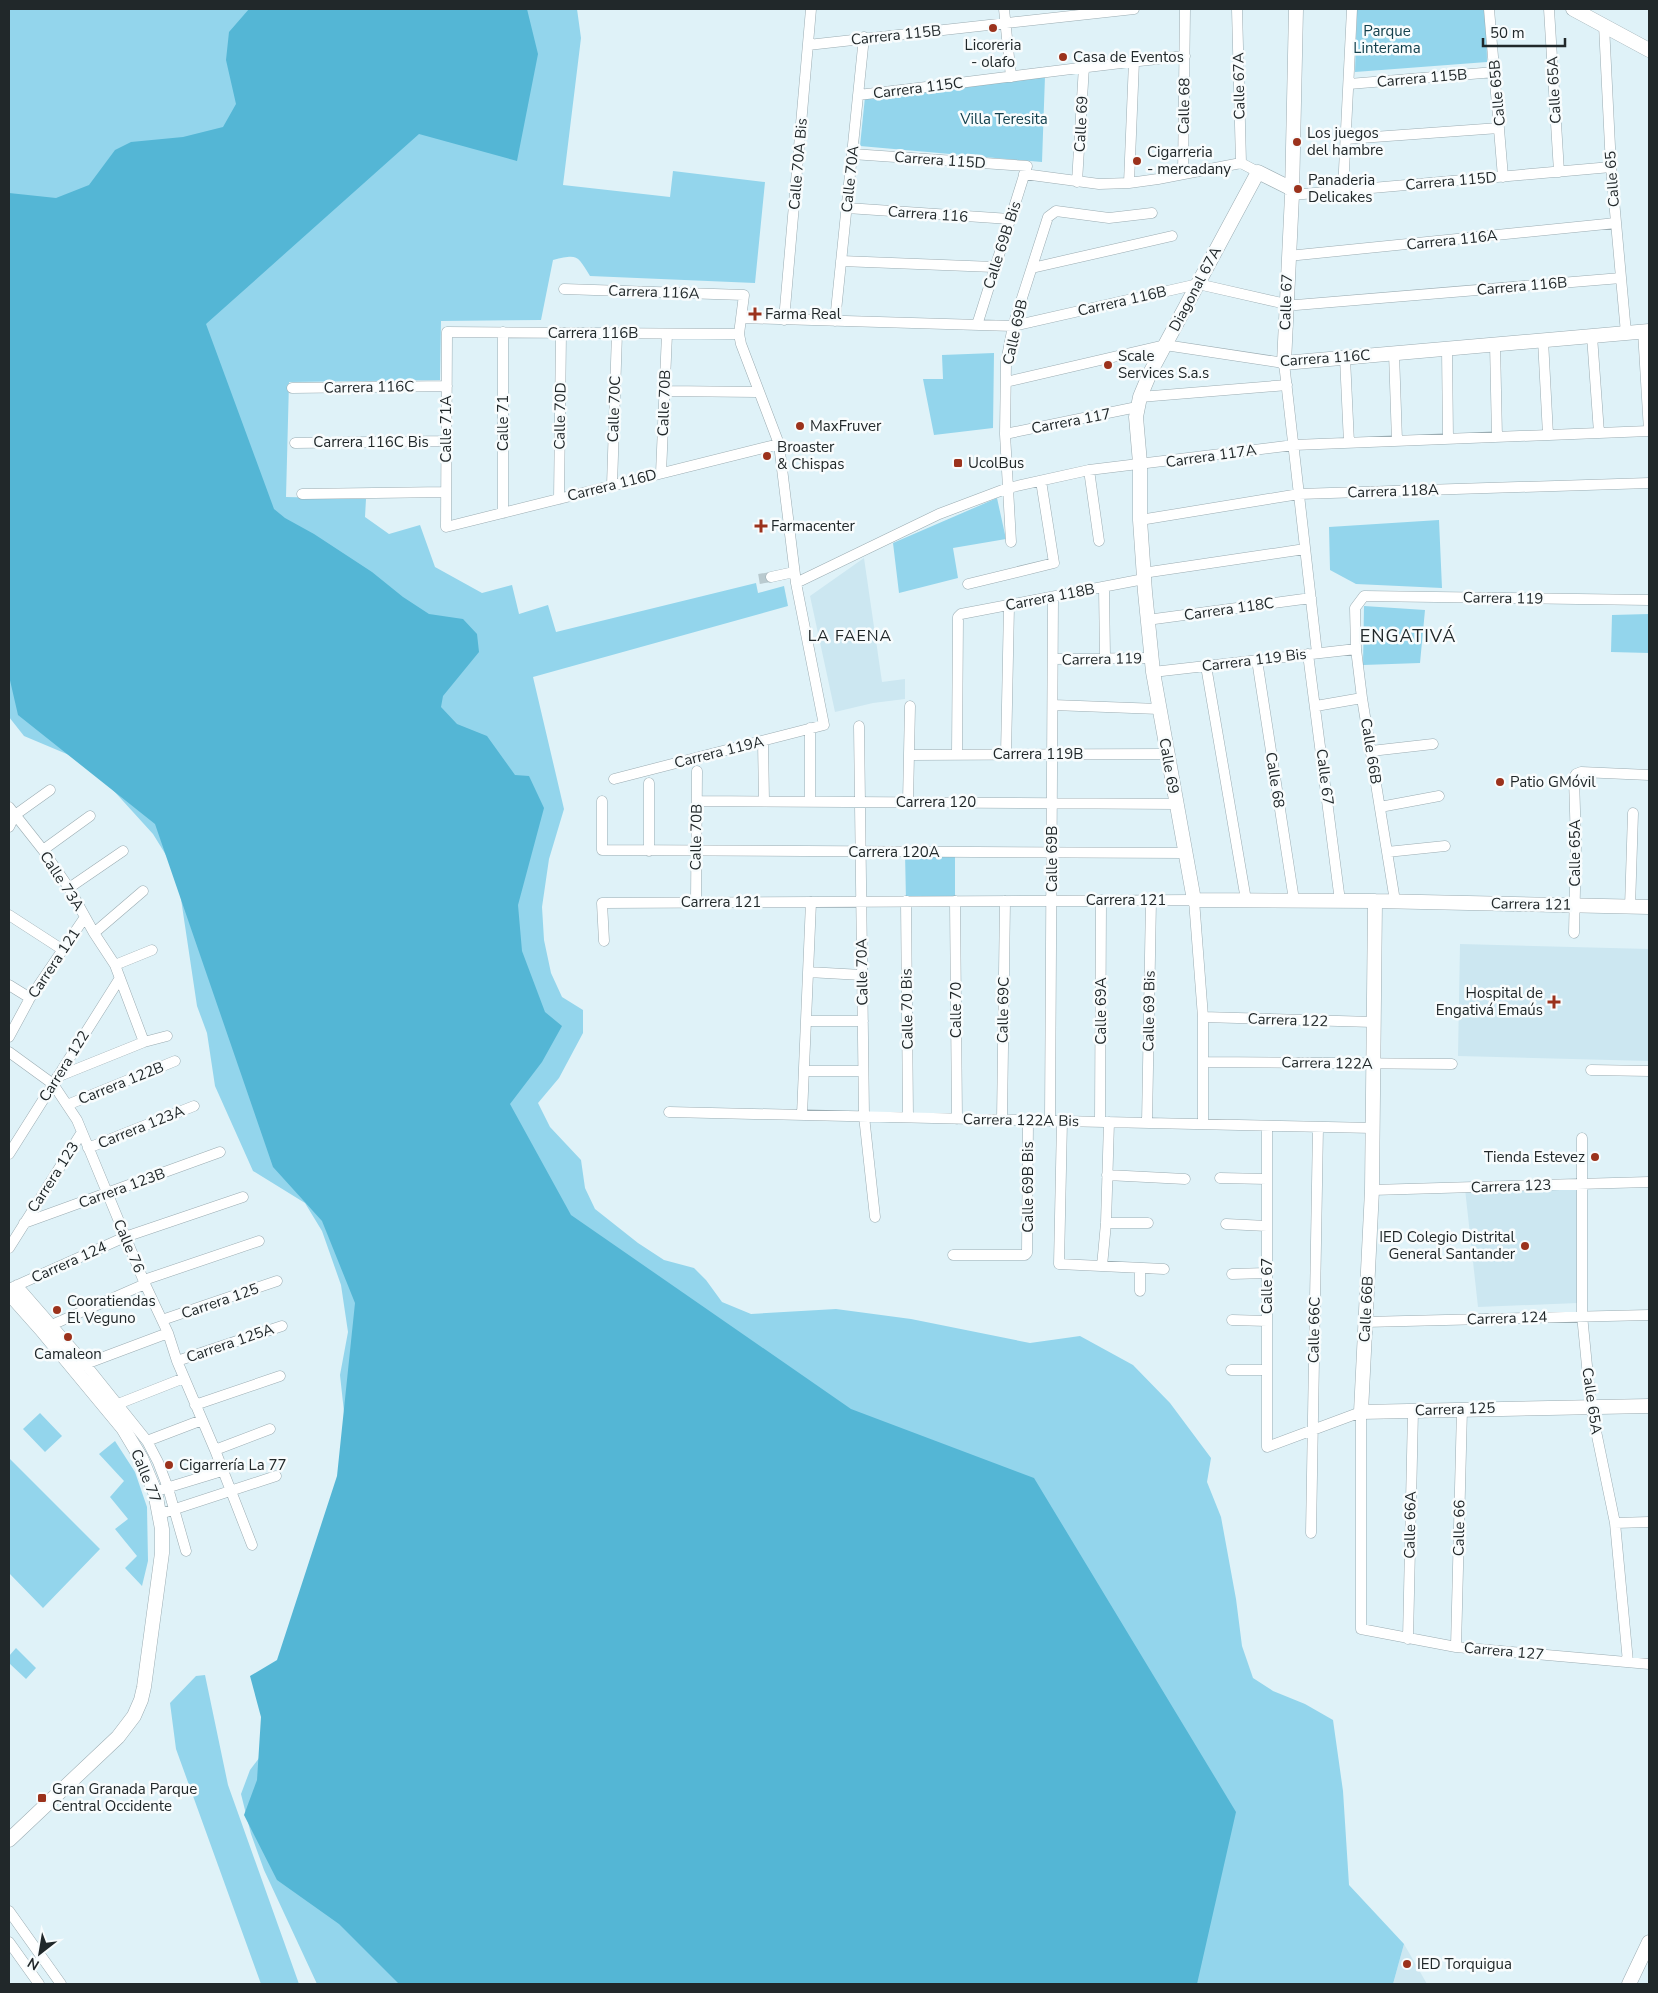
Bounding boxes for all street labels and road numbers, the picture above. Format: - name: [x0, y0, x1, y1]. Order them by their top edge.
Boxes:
- street label: Carrera 115B: [850, 20, 942, 50]
- street label: Calle 67A: [1228, 52, 1250, 120]
- street label: Calle 65A: [1542, 56, 1566, 124]
- street label: Calle 65B: [1484, 59, 1510, 127]
- street label: Carrera 115B: [1376, 64, 1468, 92]
- street label: Carrera 115C: [872, 73, 964, 103]
- street label: Calle 68: [1174, 78, 1194, 134]
- street label: Calle 69: [1070, 95, 1092, 153]
- street label: Calle 70A Bis: [784, 117, 812, 211]
- street label: Calle 70A: [837, 144, 863, 214]
- street label: Carrera 115D: [894, 147, 986, 173]
- street label: Calle 65: [1600, 150, 1624, 208]
- street label: Carrera 115D: [1404, 167, 1498, 195]
- street label: Calle 69B Bis: [978, 199, 1026, 291]
- street label: Carrera 116: [887, 201, 969, 227]
- street label: Carrera 116A: [1405, 225, 1499, 255]
- street label: Diagonal 67A: [1164, 243, 1226, 335]
- street label: Carrera 116B: [1476, 272, 1568, 300]
- street label: Calle 67: [1275, 273, 1297, 331]
- street label: Carrera 116A: [608, 280, 700, 304]
- street label: Carrera 116B: [1076, 281, 1168, 321]
- street label: Calle 69B: [998, 297, 1032, 367]
- street label: Carrera 116B: [548, 323, 638, 343]
- street label: Carrera 116C: [1279, 345, 1371, 371]
- street label: Calle 70B: [653, 369, 675, 437]
- street label: Calle 70C: [603, 375, 625, 443]
- street label: Carrera 116C: [324, 376, 414, 398]
- street label: Calle 70D: [549, 382, 571, 450]
- street label: Calle 71A: [436, 395, 456, 463]
- street label: Calle 71: [493, 395, 513, 451]
- street label: Carrera 117: [1030, 404, 1112, 438]
- street label: Carrera 116C Bis: [313, 432, 429, 452]
- street label: Carrera 117A: [1164, 440, 1258, 472]
- street label: Carrera 116D: [565, 464, 659, 506]
- street label: Carrera 118A: [1347, 479, 1439, 503]
- street label: Carrera 118B: [1004, 579, 1096, 615]
- street label: Carrera 119: [1463, 587, 1543, 609]
- street label: Carrera 118C: [1183, 593, 1275, 625]
- street label: Carrera 119 Bis: [1201, 644, 1307, 676]
- street label: Carrera 119: [1062, 648, 1142, 670]
- street label: Calle 66B: [1356, 717, 1386, 785]
- street label: Carrera 119A: [672, 731, 766, 773]
- street label: Calle 69: [1154, 736, 1184, 796]
- street label: Carrera 119B: [993, 744, 1083, 764]
- street label: Calle 67: [1312, 748, 1338, 806]
- street label: Calle 68: [1261, 751, 1289, 809]
- street label: Carrera 120: [896, 792, 976, 812]
- street label: Calle 70B: [685, 804, 707, 870]
- street label: Calle 65A: [1565, 819, 1585, 887]
- street label: Calle 69B: [1042, 826, 1062, 892]
- street label: Carrera 120A: [848, 842, 940, 862]
- street label: Calle 73A: [35, 847, 89, 915]
- street label: Carrera 121: [1086, 890, 1166, 910]
- street label: Carrera 121: [681, 892, 761, 912]
- street label: Carrera 121: [1491, 893, 1571, 915]
- street label: Carrera 121: [23, 924, 85, 1002]
- street label: Calle 70A: [851, 938, 873, 1006]
- street label: Calle 70 Bis: [896, 968, 918, 1050]
- street label: Calle 69 Bis: [1138, 970, 1160, 1052]
- street label: Calle 69C: [992, 977, 1014, 1043]
- street label: Calle 69A: [1091, 977, 1111, 1045]
- street label: Calle 70: [946, 982, 966, 1038]
- street label: Carrera 122: [1247, 1009, 1329, 1031]
- street label: Carrera 122: [34, 1027, 94, 1105]
- street label: Carrera 122A: [1281, 1052, 1373, 1074]
- street label: Carrera 122B: [75, 1057, 167, 1109]
- street label: Carrera 123A: [95, 1101, 187, 1153]
- street label: Carrera 122A Bis: [963, 1109, 1079, 1131]
- street label: Carrera 123: [23, 1138, 83, 1216]
- street label: Calle 69B Bis: [1018, 1141, 1038, 1233]
- street label: Carrera 123B: [76, 1163, 168, 1213]
- street label: Carrera 123: [1470, 1175, 1552, 1197]
- street label: Calle 76: [109, 1216, 149, 1276]
- street label: Carrera 124: [28, 1236, 110, 1288]
- street label: Calle 67: [1257, 1258, 1277, 1314]
- street label: Calle 66B: [1354, 1275, 1378, 1343]
- street label: Carrera 125: [179, 1278, 261, 1324]
- street label: Calle 66C: [1303, 1297, 1325, 1363]
- street label: Carrera 124: [1466, 1307, 1548, 1329]
- street label: Carrera 125A: [184, 1319, 277, 1367]
- street label: Calle 65A: [1577, 1366, 1607, 1436]
- street label: Carrera 125: [1414, 1398, 1496, 1420]
- street label: Calle 77: [126, 1446, 166, 1506]
- street label: Calle 66A: [1399, 1491, 1421, 1559]
- street label: Calle 66: [1449, 1500, 1469, 1556]
- street label: Carrera 127: [1463, 1638, 1545, 1664]

